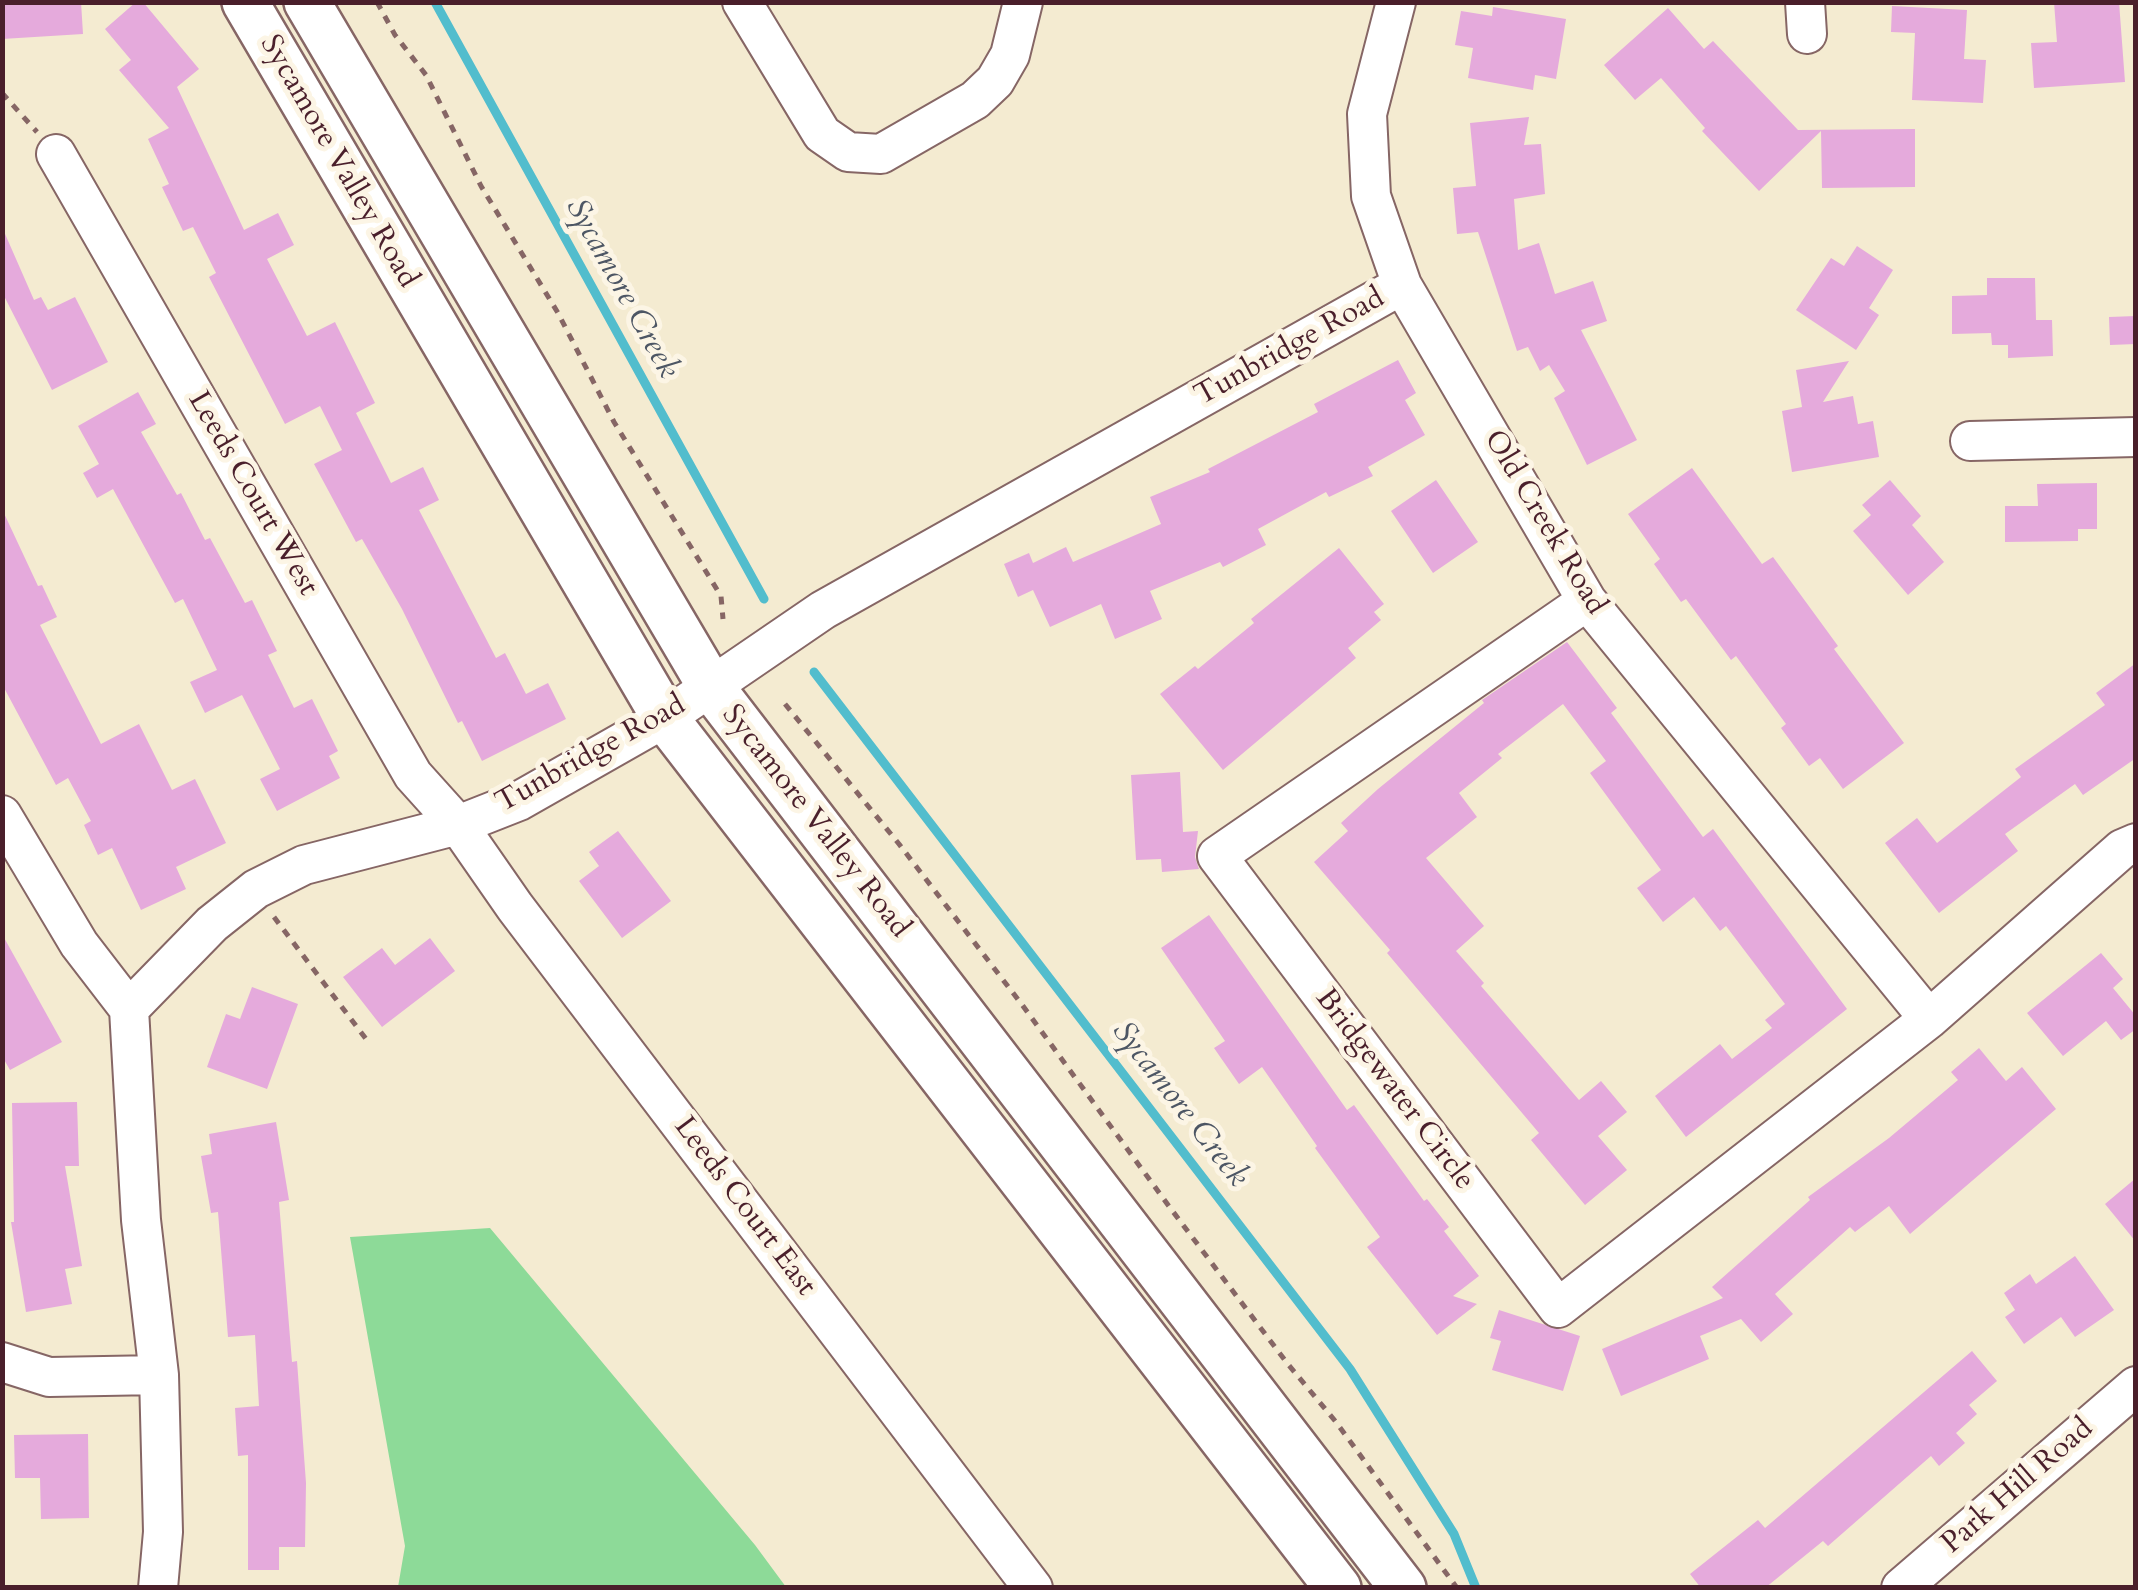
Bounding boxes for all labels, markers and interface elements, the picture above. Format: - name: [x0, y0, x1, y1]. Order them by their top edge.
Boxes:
- street label: Sycamore Valley Road: [251, 29, 425, 295]
- water label: Sycamore Creek: [556, 192, 686, 386]
- street label: Tunbridge Road: [1189, 281, 1391, 415]
- street label: Leeds Court West: [179, 385, 325, 603]
- street label: Old Creek Road: [1475, 424, 1613, 622]
- street label: Tunbridge Road: [490, 688, 692, 822]
- street label: Sycamore Valley Road: [713, 698, 917, 946]
- street label: Bridgewater Circle: [1307, 982, 1481, 1198]
- water label: Sycamore Creek: [1102, 1014, 1256, 1196]
- street label: Leeds Court East: [665, 1110, 823, 1304]
- street label: Park Hill Road: [1935, 1412, 2101, 1562]

